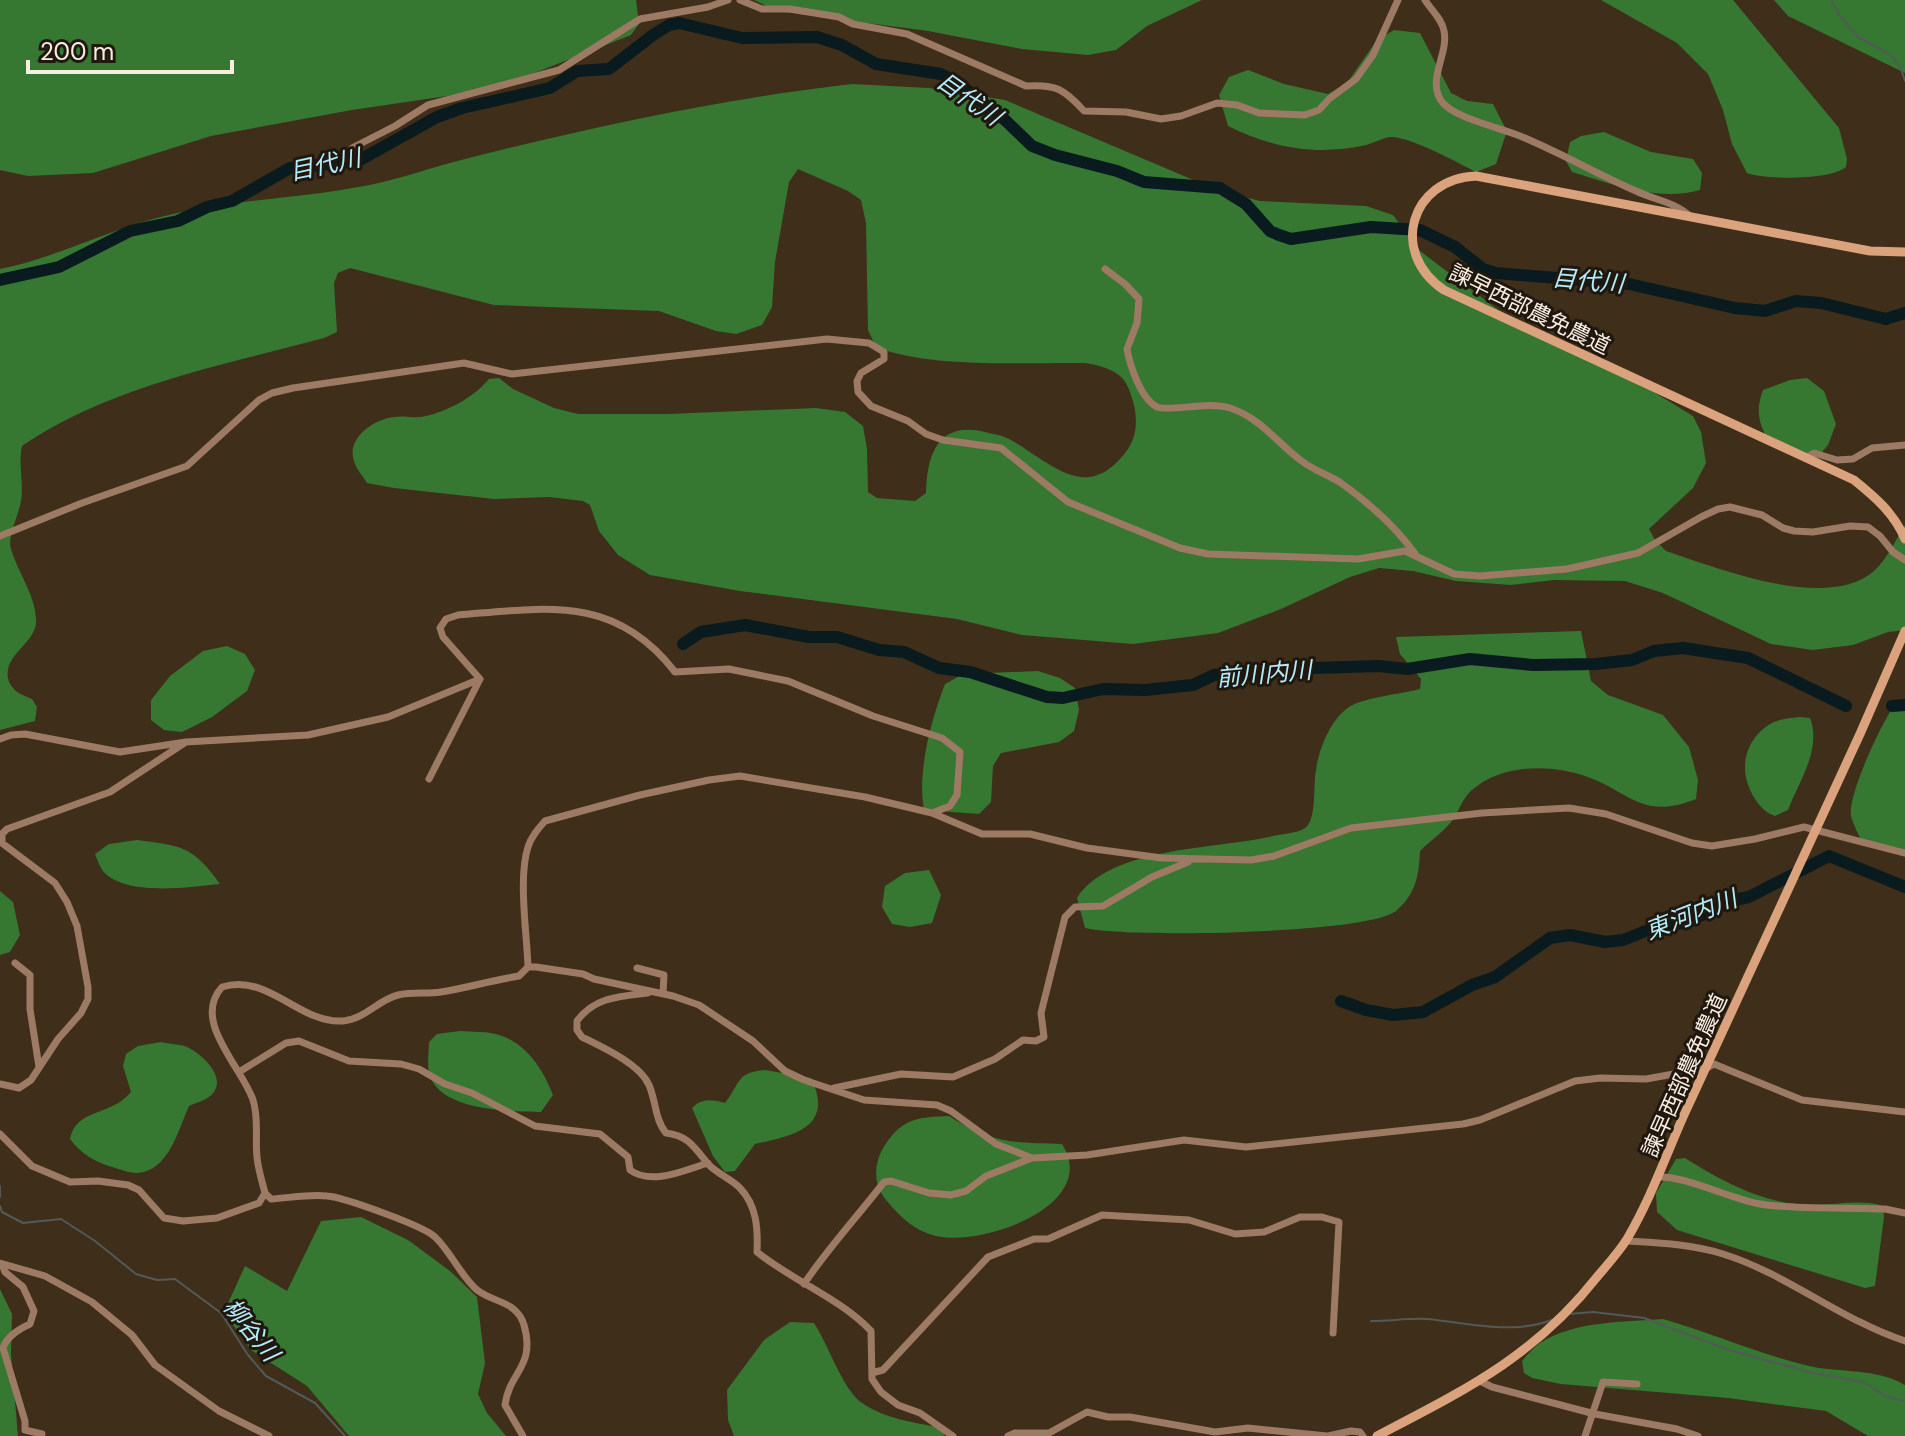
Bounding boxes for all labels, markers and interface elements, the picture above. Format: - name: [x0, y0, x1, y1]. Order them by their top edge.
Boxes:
- scale bar: [28, 24, 232, 74]
- text: 200 m: [40, 36, 114, 67]
- water label: 目代川: [931, 65, 1010, 134]
- water label: 目代川: [286, 141, 366, 187]
- street label: 諫早西部農免農道: [1444, 258, 1615, 361]
- water label: 目代川: [1551, 262, 1628, 299]
- water label: 前川内川: [1215, 654, 1316, 693]
- water label: 東河内川: [1640, 882, 1744, 946]
- street label: 諫早西部農免農道: [1635, 989, 1733, 1162]
- water label: 柳谷川: [217, 1292, 288, 1370]

